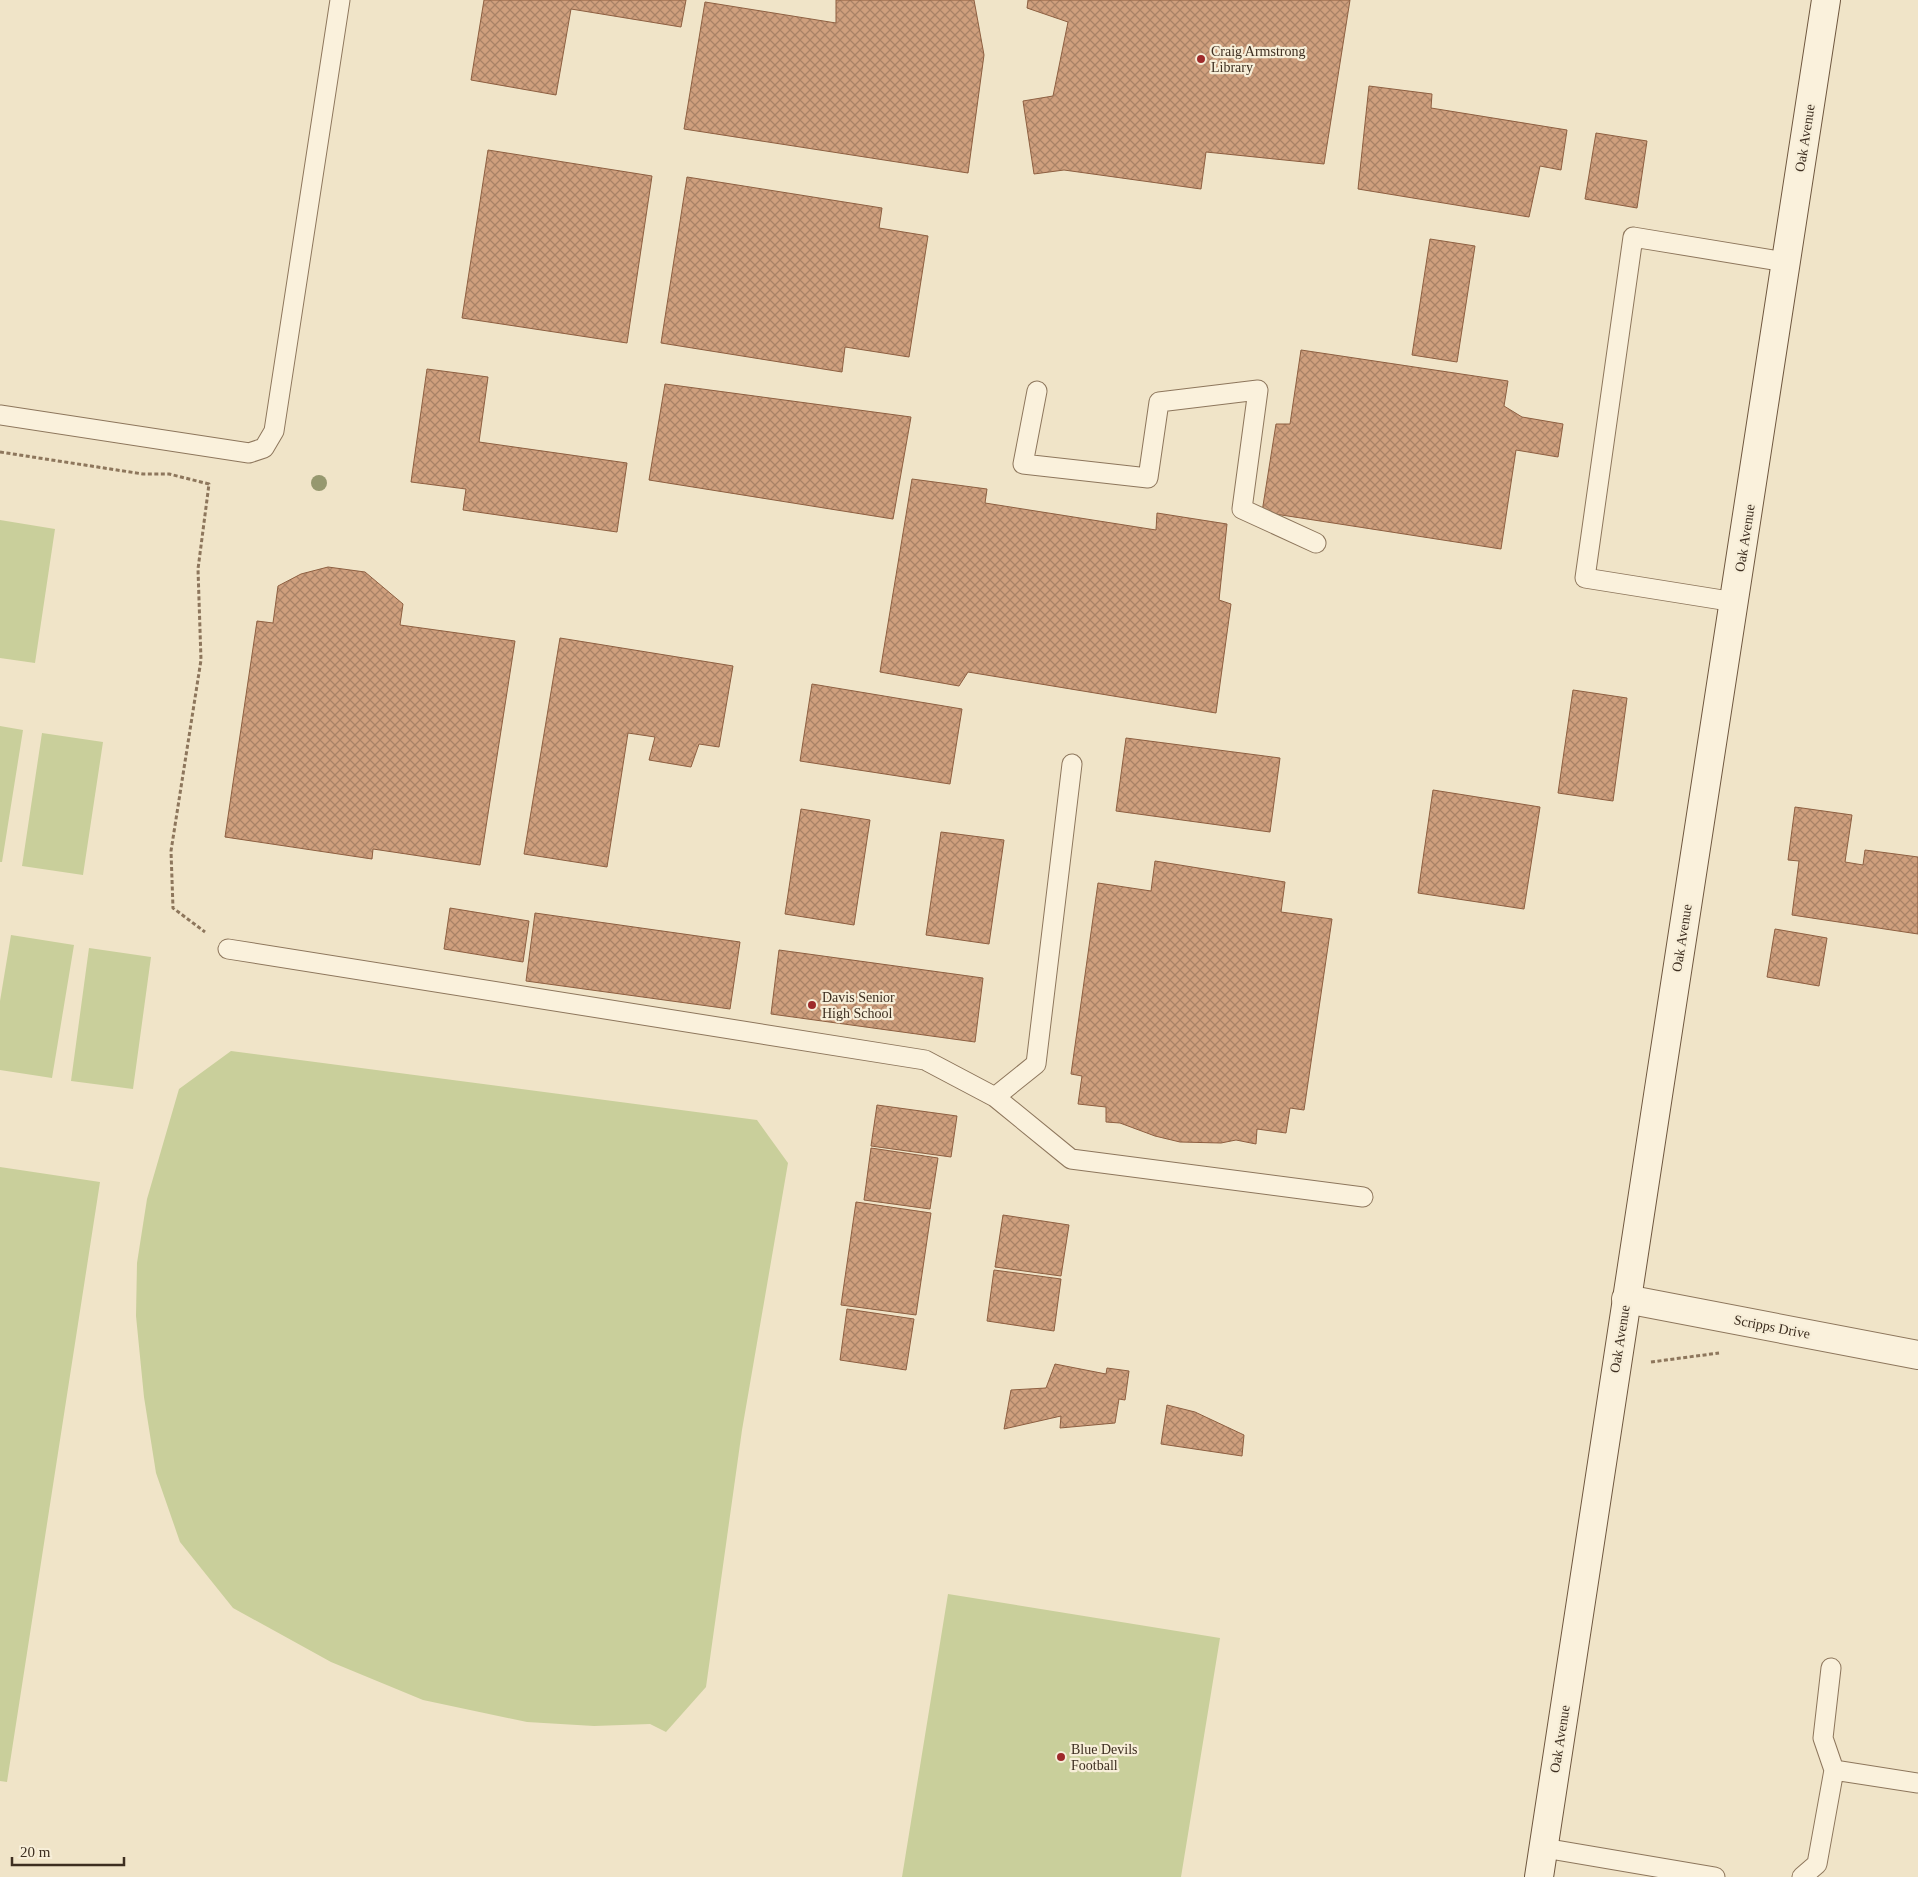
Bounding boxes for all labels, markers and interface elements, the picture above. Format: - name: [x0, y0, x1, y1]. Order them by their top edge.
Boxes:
- place label: Craig Armstrong Library: [1211, 44, 1306, 75]
- marker: Craig Armstrong Library: [1195, 53, 1207, 65]
- street label: Oak Avenue: [1792, 103, 1818, 173]
- street label: Oak Avenue: [1732, 503, 1758, 573]
- street label: Oak Avenue: [1669, 903, 1695, 973]
- place label: Davis Senior High School: [822, 990, 895, 1021]
- marker: Davis Senior High School: [806, 999, 818, 1011]
- street label: Oak Avenue: [1607, 1304, 1633, 1374]
- street label: Scripps Drive: [1733, 1312, 1811, 1342]
- street label: Oak Avenue: [1547, 1704, 1573, 1774]
- place label: Blue Devils Football: [1071, 1742, 1138, 1773]
- marker: Blue Devils Football: [1055, 1751, 1067, 1763]
- scale bar: [12, 1834, 125, 1866]
- text: 20 m: [20, 1844, 51, 1860]

